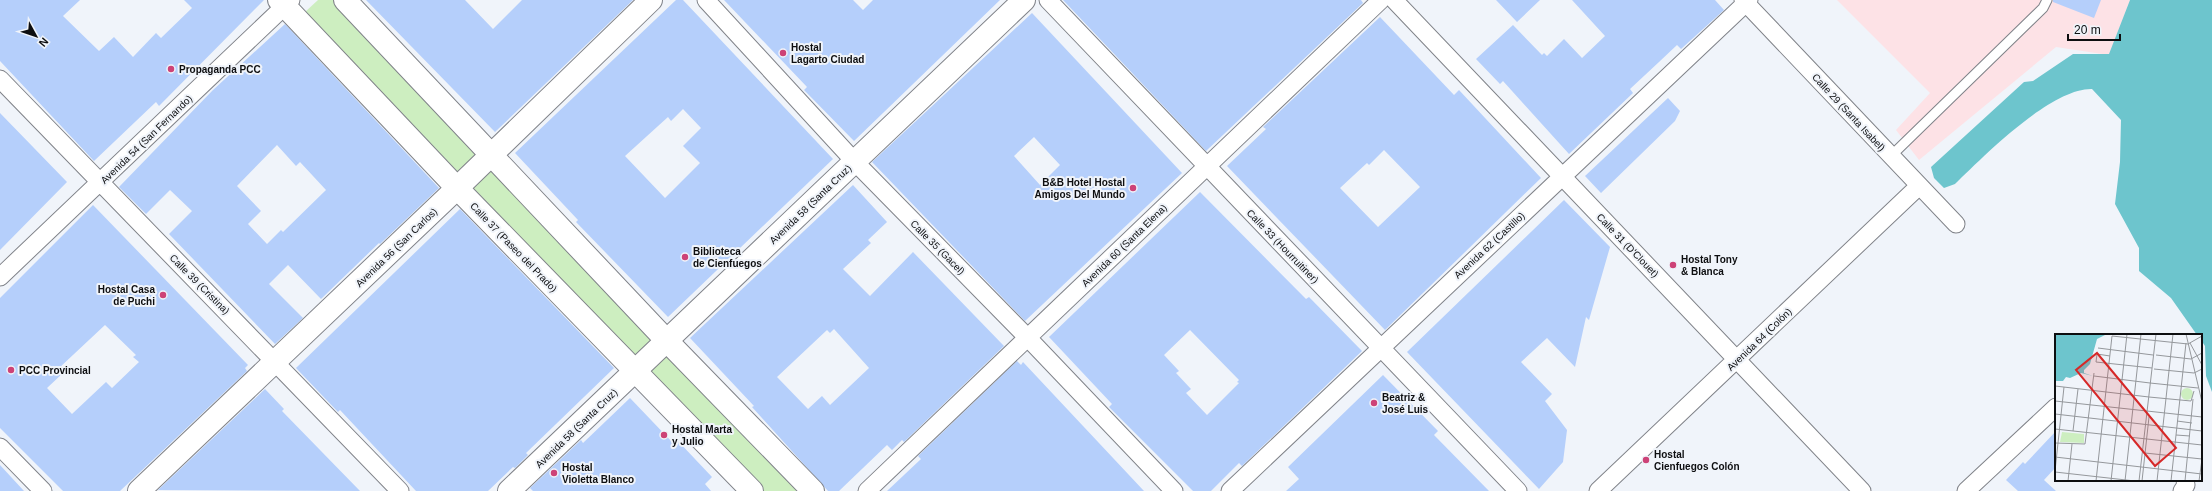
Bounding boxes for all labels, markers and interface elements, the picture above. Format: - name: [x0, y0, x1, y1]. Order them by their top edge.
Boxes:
- north arrow: [16, 16, 56, 56]
- scale bar: [2068, 16, 2120, 42]
- text: 20 m: [2074, 23, 2101, 37]
- text: N: [36, 36, 51, 49]
- place label: Hostal Lagarto Ciudad: [791, 42, 864, 65]
- marker: Hostal Lagarto Ciudad: [778, 48, 788, 58]
- marker: Propaganda PCC: [166, 64, 176, 74]
- place label: Propaganda PCC: [179, 64, 261, 75]
- street label: Calle 29 (Santa Isabel): [1810, 71, 1887, 153]
- street label: Avenida 54 (San Fernando): [98, 93, 194, 186]
- street label: Avenida 58 (Santa Cruz): [767, 162, 853, 246]
- place label: B&B Hotel Hostal Amigos Del Mundo: [1034, 177, 1125, 200]
- marker: B&B Hotel Hostal Amigos Del Mundo: [1128, 183, 1138, 193]
- street label: Calle 37 (Paseo del Prado): [468, 200, 559, 294]
- street label: Avenida 60 (Santa Elena): [1080, 202, 1169, 289]
- street label: Avenida 56 (San Carlos): [353, 206, 439, 289]
- street label: Calle 33 (Hourruitiner): [1245, 207, 1321, 286]
- street label: Avenida 62 (Castillo): [1452, 210, 1527, 281]
- street label: Calle 31 (D'Clouet): [1594, 211, 1661, 279]
- street label: Calle 35 (Gacel): [908, 218, 967, 277]
- place label: Biblioteca de Cienfuegos: [693, 246, 762, 269]
- street label: Calle 39 (Cristina): [167, 252, 232, 317]
- marker: Biblioteca de Cienfuegos: [680, 252, 690, 262]
- place label: Hostal Tony & Blanca: [1681, 254, 1738, 277]
- marker: Hostal Tony & Blanca: [1668, 260, 1678, 270]
- place label: Hostal Casa de Puchi: [98, 284, 155, 307]
- marker: Hostal Casa de Puchi: [158, 290, 168, 300]
- street label: Avenida 64 (Colón): [1725, 306, 1794, 373]
- inset map: [2055, 334, 2202, 481]
- marker: PCC Provincial: [6, 365, 16, 375]
- place label: PCC Provincial: [19, 365, 91, 376]
- street label: Avenida 58 (Santa Cruz): [533, 386, 619, 470]
- place label: Beatriz & José Luis: [1382, 392, 1429, 415]
- marker: Beatriz & José Luis: [1369, 398, 1379, 408]
- place label: Hostal Marta y Julio: [672, 424, 732, 447]
- marker: Hostal Marta y Julio: [659, 430, 669, 440]
- place label: Hostal Cienfuegos Colón: [1654, 449, 1740, 472]
- marker: Hostal Cienfuegos Colón: [1641, 455, 1651, 465]
- place label: Hostal Violetta Blanco: [562, 462, 634, 485]
- marker: Hostal Violetta Blanco: [549, 468, 559, 478]

